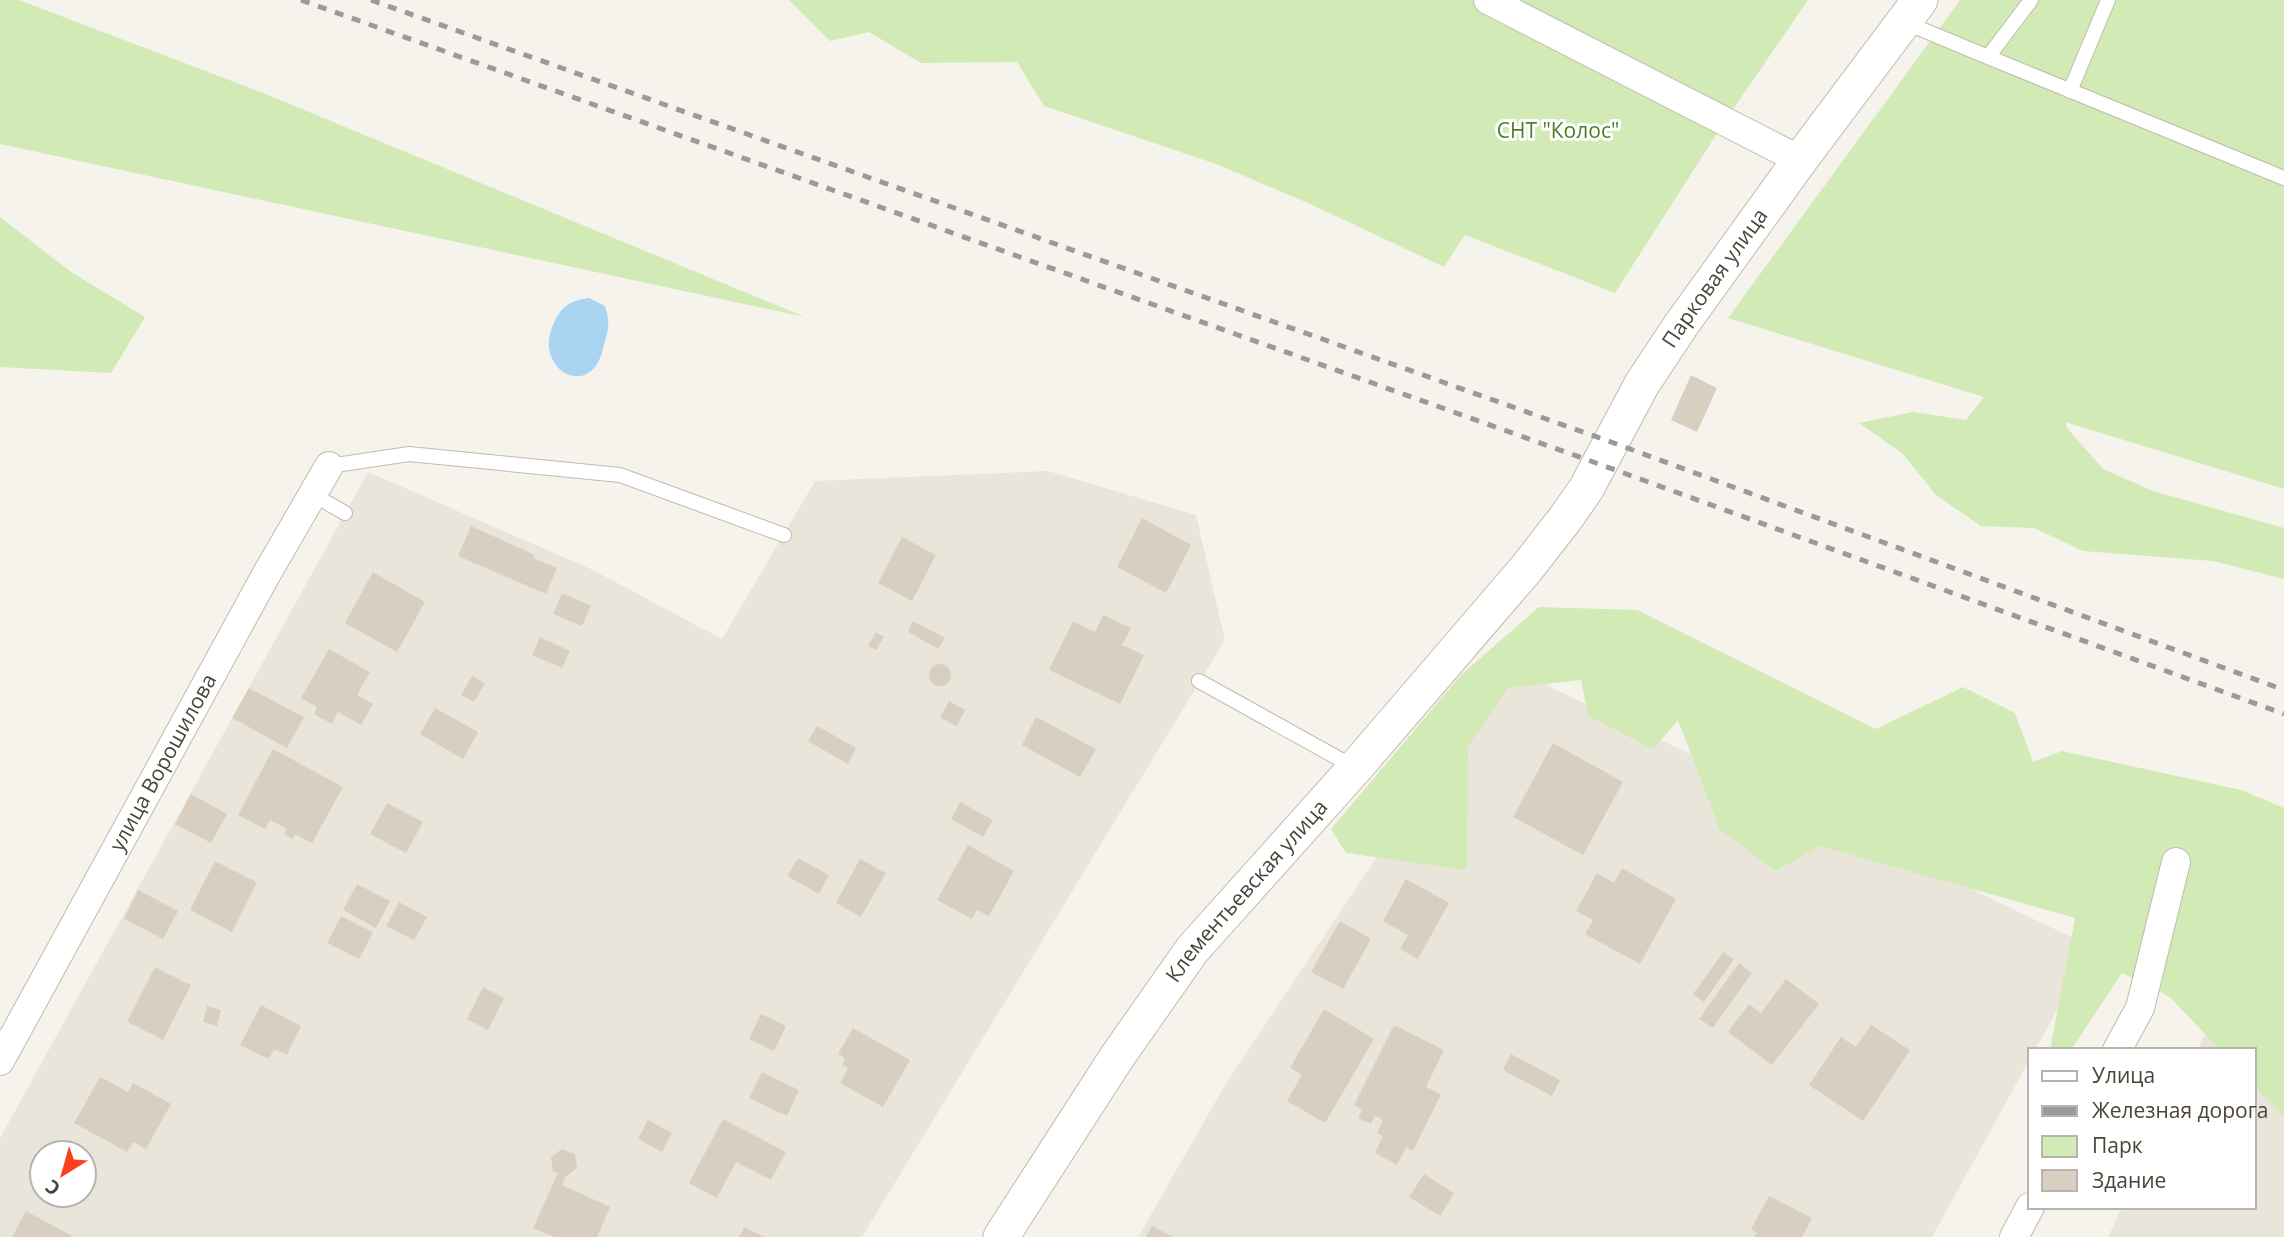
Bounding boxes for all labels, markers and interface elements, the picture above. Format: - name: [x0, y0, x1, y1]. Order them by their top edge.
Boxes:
- park label: СНТ "Колос": [1497, 116, 1619, 144]
- street label: Парковая улица: [1655, 203, 1774, 353]
- street label: улица Ворошилова: [102, 669, 222, 856]
- street label: Клементьевская улица: [1159, 793, 1333, 987]
- legend: [2028, 1048, 2256, 1209]
- text: Улица: [2092, 1061, 2155, 1089]
- text: Железная дорога: [2092, 1096, 2268, 1124]
- text: Парк: [2092, 1131, 2143, 1159]
- north arrow: [28, 1139, 98, 1209]
- text: Здание: [2092, 1166, 2166, 1194]
- text: С: [40, 1174, 65, 1202]

